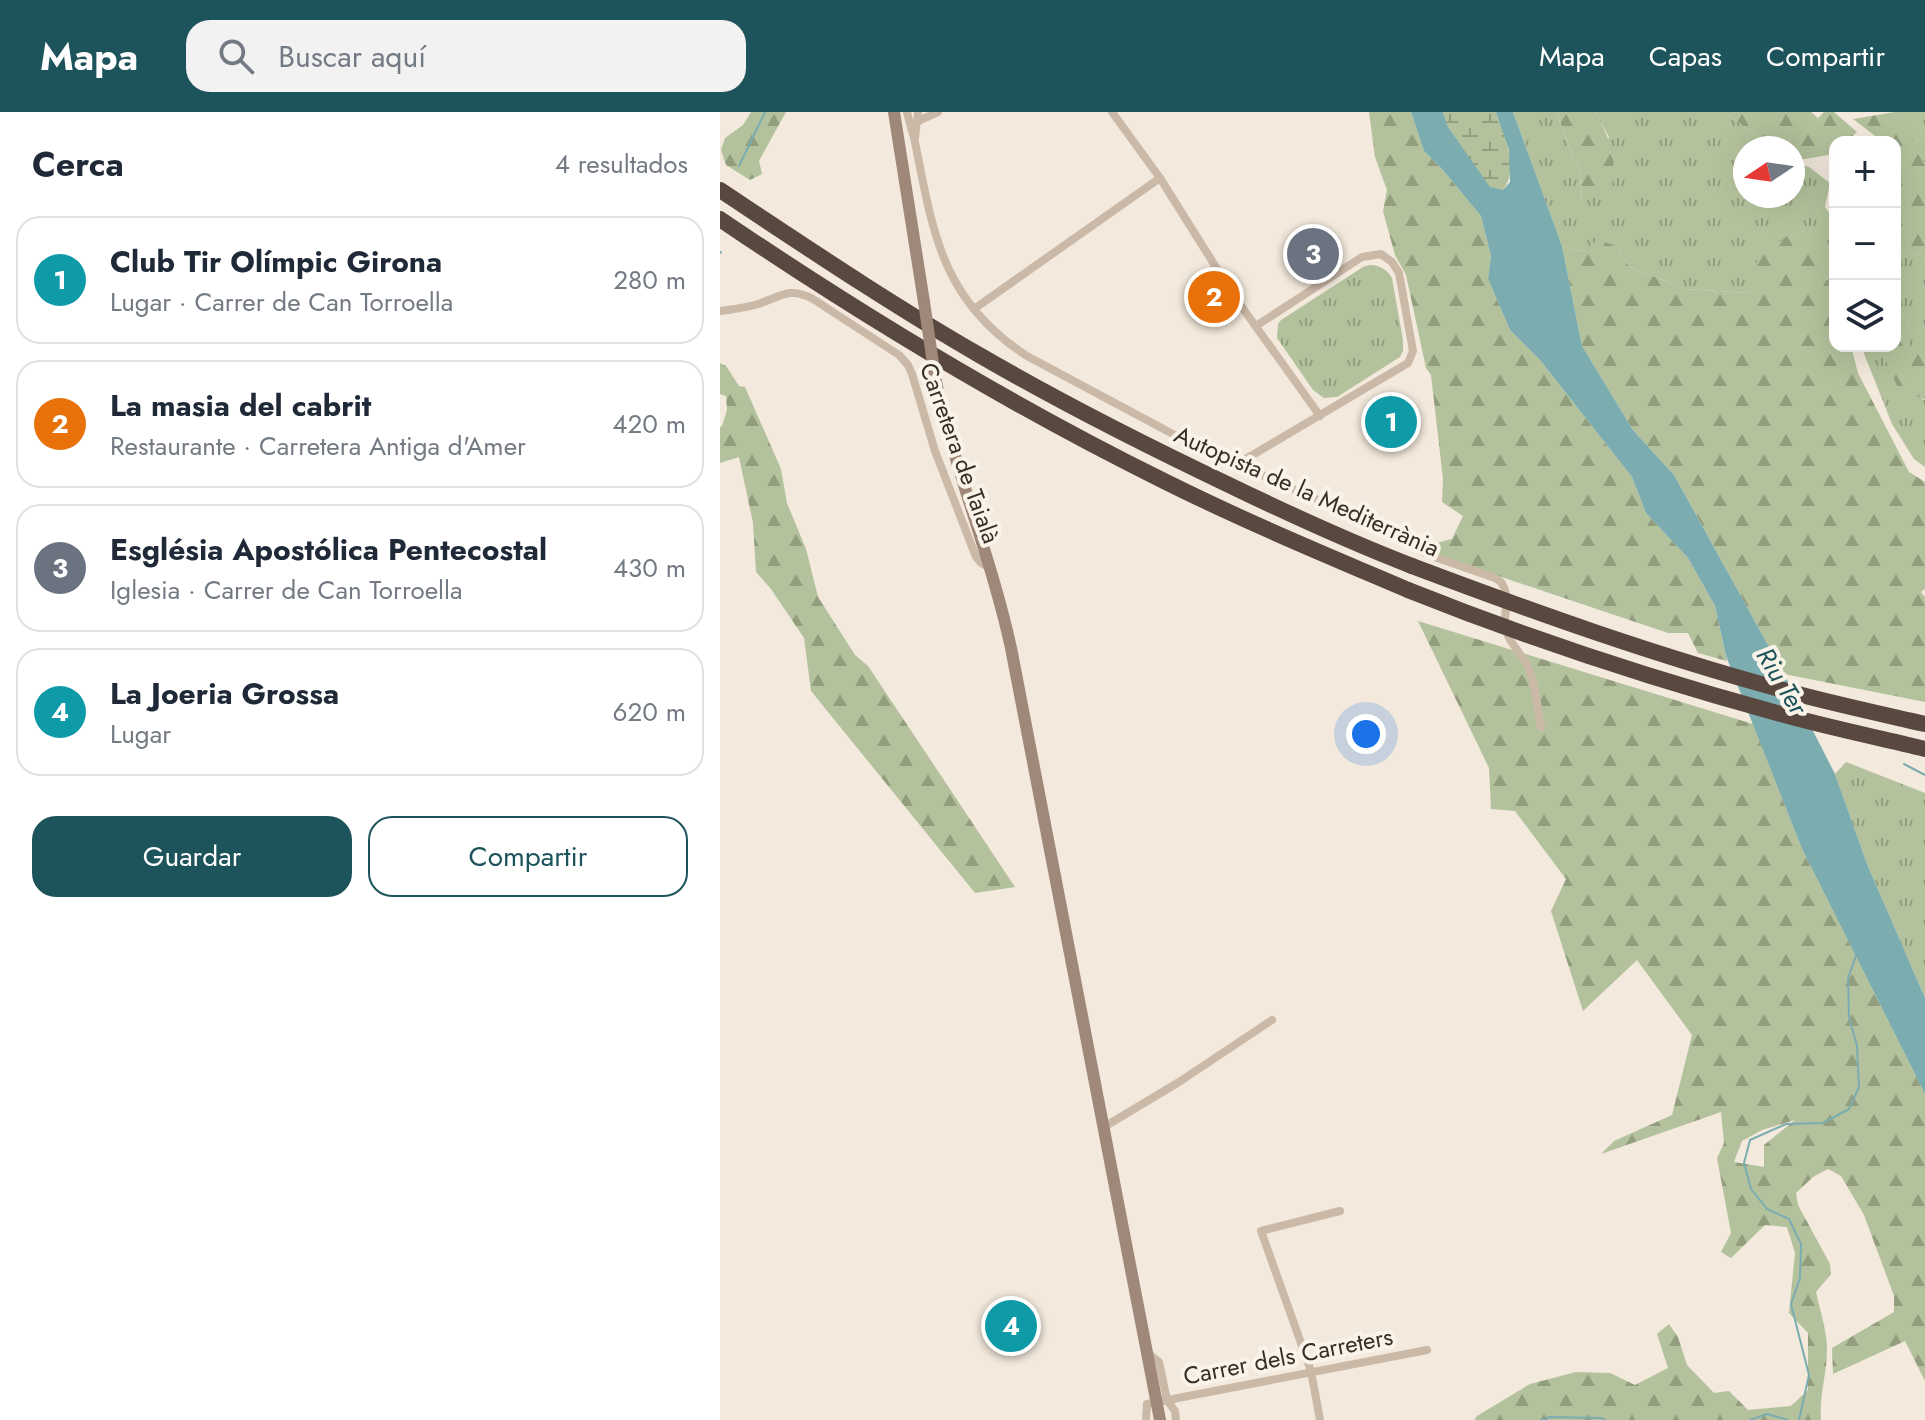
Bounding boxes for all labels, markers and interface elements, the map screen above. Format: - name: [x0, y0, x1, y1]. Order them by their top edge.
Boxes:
- search box: [186, 20, 746, 92]
- text: Mapa: [40, 29, 138, 84]
- icon: search: [214, 34, 258, 78]
- text: Buscar aquí: [278, 35, 426, 78]
- text: Mapa: [1539, 36, 1605, 77]
- text: Capas: [1649, 36, 1722, 77]
- text: Compartir: [1766, 36, 1885, 77]
- north arrow: [1733, 136, 1805, 208]
- map controls: [1829, 136, 1901, 352]
- button: +: [1829, 136, 1901, 208]
- text: Cerca: [32, 140, 124, 189]
- text: 4 resultados: [555, 145, 688, 183]
- button: −: [1829, 208, 1901, 280]
- pin: 3: [1287, 224, 1339, 284]
- text: Club Tir Olímpic Girona: [110, 240, 442, 283]
- text: 1: [53, 261, 67, 299]
- text: 280 m: [613, 261, 686, 299]
- pin: 2: [1188, 267, 1240, 327]
- button: layers: [1829, 280, 1901, 352]
- text: Lugar · Carrer de Can Torroella: [110, 283, 453, 321]
- street label: Carretera de Taialà: [911, 358, 1009, 548]
- text: La masia del cabrit: [110, 384, 371, 427]
- pin: 1: [1365, 392, 1417, 452]
- text: 2: [51, 405, 69, 443]
- text: 420 m: [612, 405, 686, 443]
- street label: Autopista de la Mediterrània: [1169, 417, 1445, 565]
- text: Restaurante · Carretera Antiga d'Amer: [110, 427, 526, 465]
- text: Església Apostólica Pentecostal: [110, 528, 547, 571]
- text: 3: [52, 549, 68, 587]
- text: 430 m: [613, 549, 686, 587]
- text: Iglesia · Carrer de Can Torroella: [110, 571, 463, 609]
- water label: Riu Ter: [1747, 640, 1818, 723]
- text: La Joeria Grossa: [110, 672, 339, 715]
- text: 4: [51, 693, 69, 731]
- text: 620 m: [613, 693, 686, 731]
- your location: [1346, 714, 1386, 754]
- text: Lugar: [110, 715, 171, 753]
- button: Guardar: [32, 816, 352, 897]
- button: Compartir: [368, 816, 688, 897]
- pin: 4: [985, 1296, 1037, 1356]
- street label: Carrer dels Carreters: [1180, 1319, 1396, 1393]

